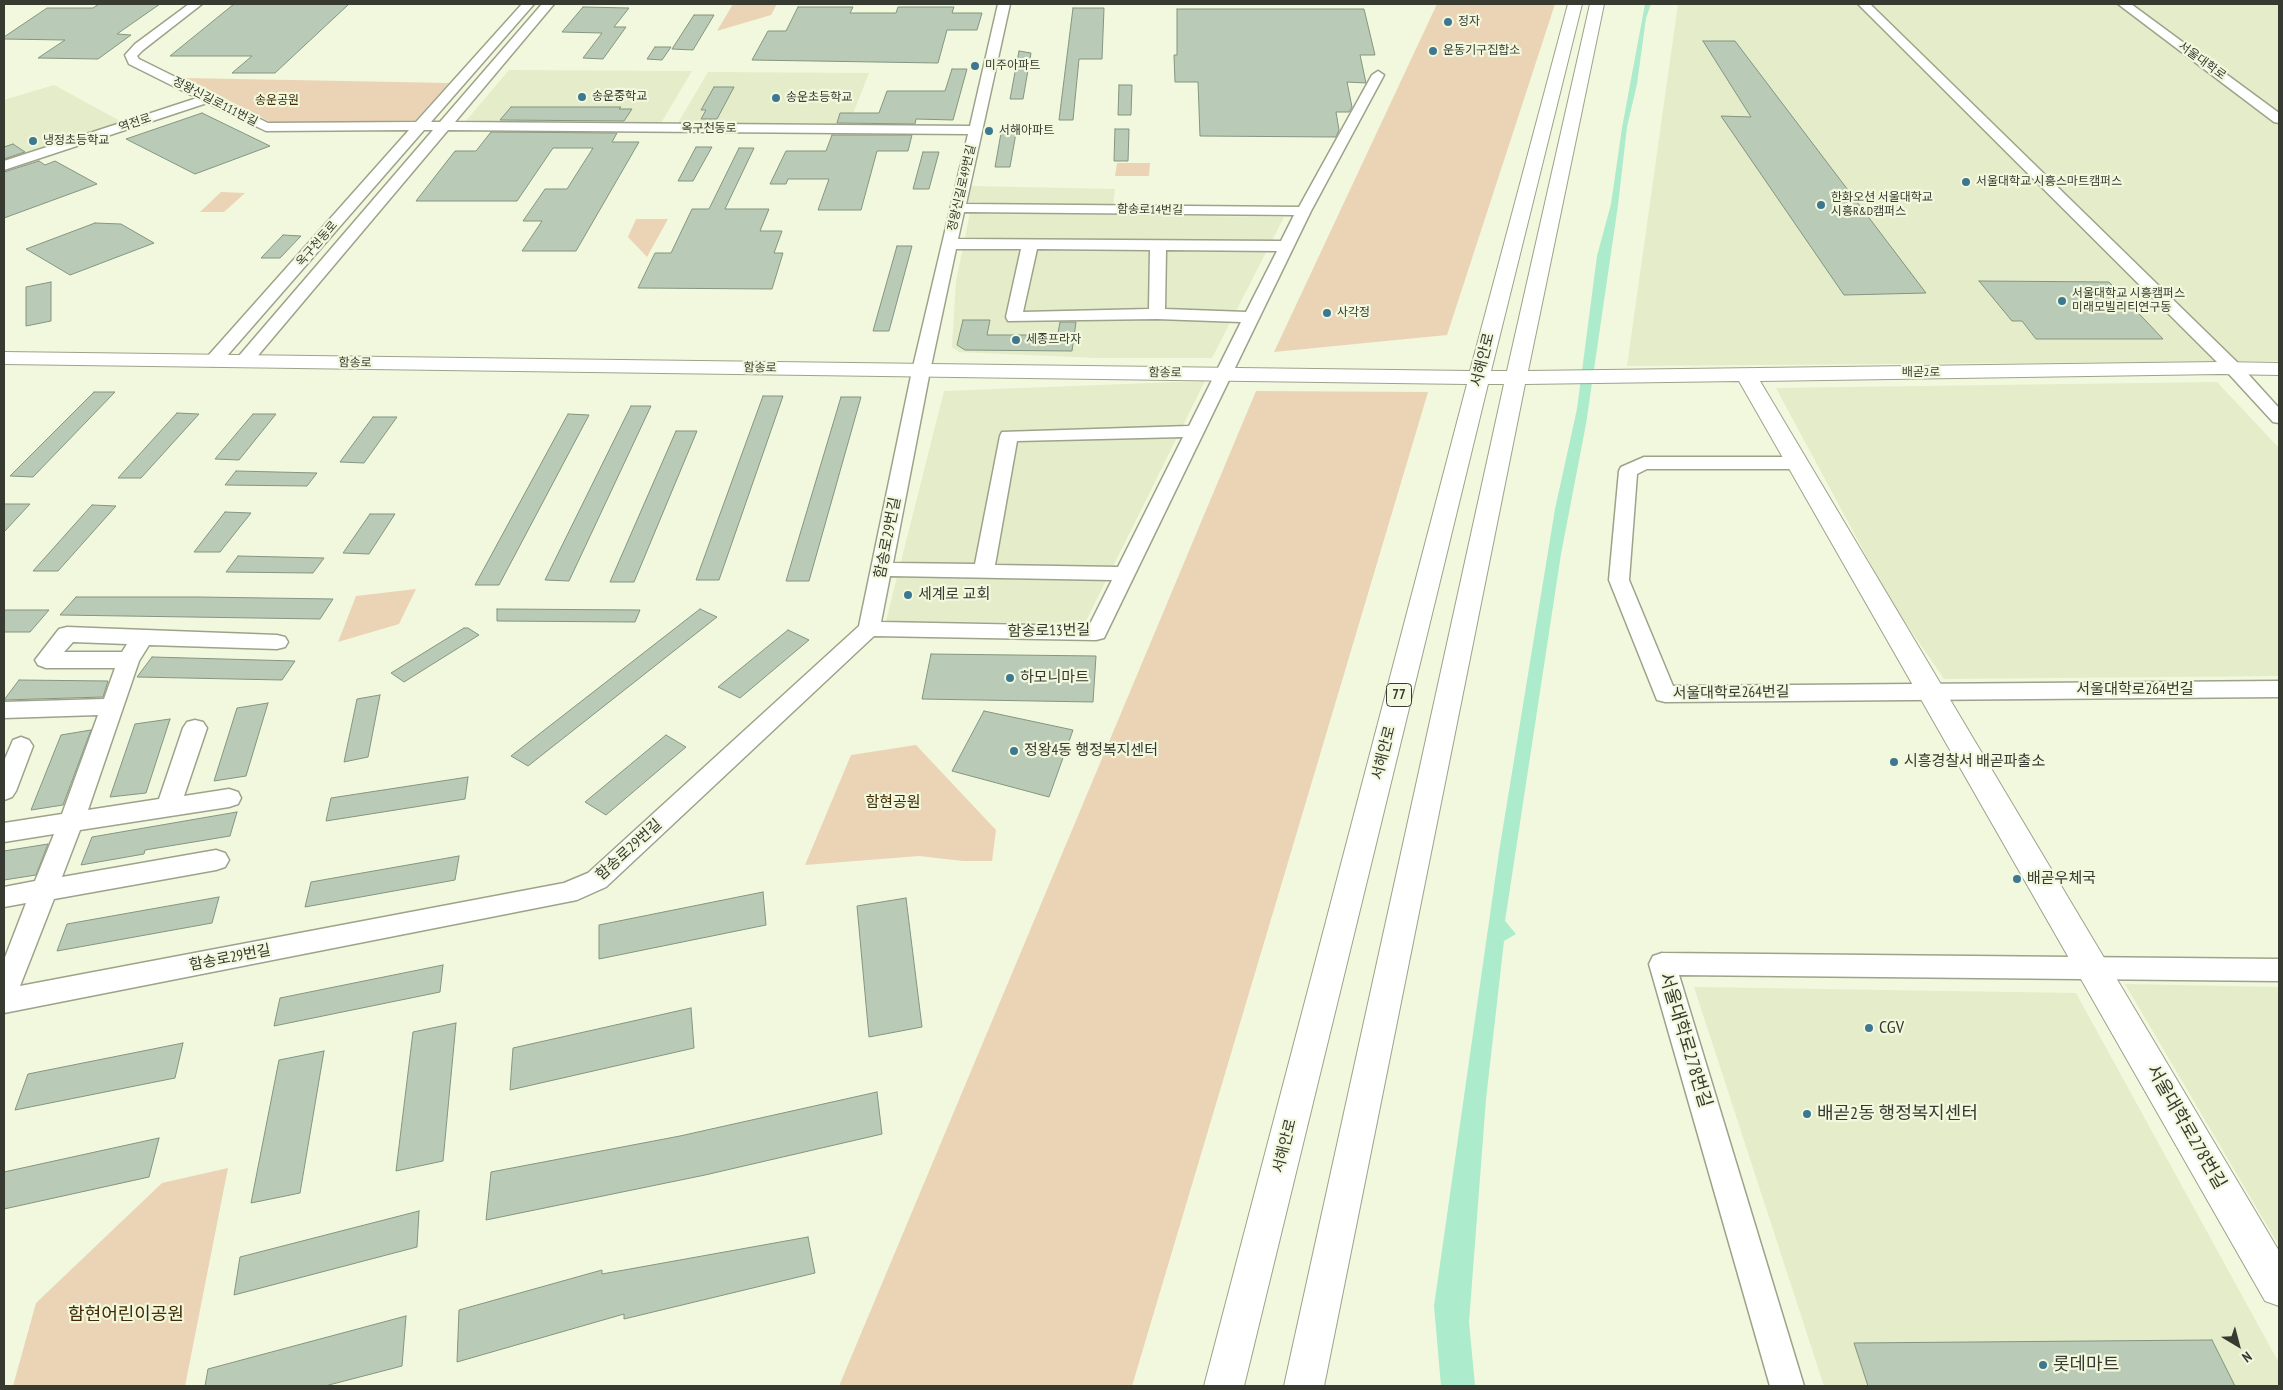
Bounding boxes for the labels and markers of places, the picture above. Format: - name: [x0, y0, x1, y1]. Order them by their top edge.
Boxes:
- place label: 정자: [1458, 15, 1480, 29]
- marker: 정자: [1442, 16, 1454, 28]
- place label: 운동기구집합소: [1443, 44, 1520, 58]
- marker: 운동기구집합소: [1427, 45, 1439, 57]
- place label: 미주아파트: [985, 59, 1040, 73]
- marker: 미주아파트: [969, 60, 981, 72]
- place label: 송운중학교: [592, 90, 647, 104]
- marker: 송운중학교: [576, 91, 588, 103]
- place label: 송운초등학교: [786, 91, 852, 105]
- marker: 송운초등학교: [770, 92, 782, 104]
- place label: 서해아파트: [999, 124, 1054, 138]
- marker: 서해아파트: [983, 125, 995, 137]
- place label: 냉정초등학교: [43, 134, 109, 148]
- marker: 냉정초등학교: [27, 135, 39, 147]
- place label: 서울대학교 시흥스마트캠퍼스: [1976, 175, 2122, 189]
- marker: 서울대학교 시흥스마트캠퍼스: [1960, 176, 1972, 188]
- place label: 한화오션 서울대학교 시흥R&D캠퍼스: [1831, 191, 1933, 219]
- marker: 한화오션 서울대학교 시흥R&D캠퍼스: [1815, 199, 1827, 211]
- place label: 서울대학교 시흥캠퍼스 미래모빌리티연구동: [2072, 287, 2185, 315]
- marker: 서울대학교 시흥캠퍼스 미래모빌리티연구동: [2056, 295, 2068, 307]
- place label: 사각정: [1337, 306, 1370, 320]
- marker: 사각정: [1321, 307, 1333, 319]
- place label: 세종프라자: [1026, 333, 1081, 347]
- marker: 세종프라자: [1010, 334, 1022, 346]
- place label: 세계로 교회: [918, 586, 990, 604]
- marker: 세계로 교회: [902, 589, 914, 601]
- place label: 하모니마트: [1020, 669, 1089, 687]
- marker: 하모니마트: [1004, 672, 1016, 684]
- place label: 정왕4동 행정복지센터: [1024, 742, 1158, 760]
- marker: 정왕4동 행정복지센터: [1008, 745, 1020, 757]
- place label: 시흥경찰서 배곧파출소: [1904, 753, 2045, 771]
- marker: 시흥경찰서 배곧파출소: [1888, 756, 1900, 768]
- place label: 배곧우체국: [2027, 870, 2096, 888]
- marker: 배곧우체국: [2011, 873, 2023, 885]
- place label: CGV: [1879, 1017, 1904, 1039]
- marker: CGV: [1863, 1022, 1875, 1034]
- place label: 배곧2동 행정복지센터: [1817, 1103, 1978, 1125]
- marker: 배곧2동 행정복지센터: [1801, 1108, 1813, 1120]
- place label: 롯데마트: [2053, 1354, 2119, 1376]
- marker: 롯데마트: [2037, 1359, 2049, 1371]

